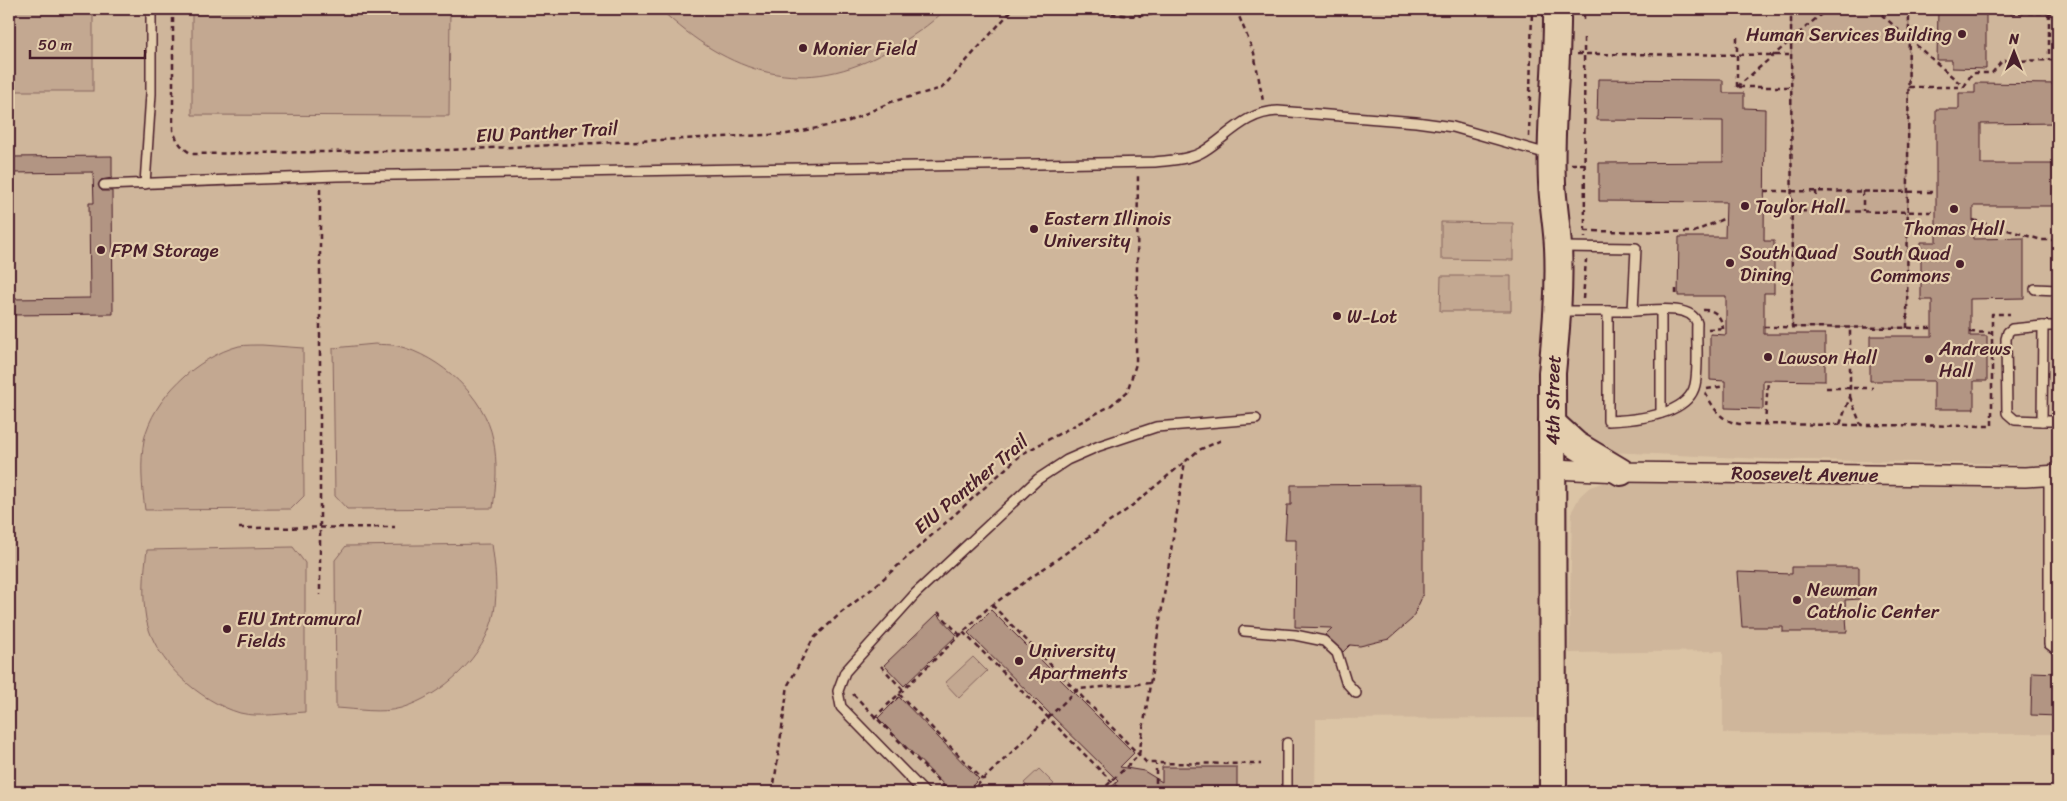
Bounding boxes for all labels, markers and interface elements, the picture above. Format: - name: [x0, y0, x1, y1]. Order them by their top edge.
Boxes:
- place label: Human Services Building: [1746, 18, 1952, 51]
- text: N: [2008, 27, 2019, 52]
- scale bar: [30, 28, 145, 60]
- marker: Human Services Building: [1956, 28, 1968, 40]
- north arrow: [1990, 28, 2040, 78]
- text: 50 m: [38, 32, 73, 58]
- place label: Monier Field: [813, 32, 918, 65]
- marker: Monier Field: [797, 42, 809, 54]
- street label: EIU Panther Trail: [475, 112, 619, 152]
- place label: Taylor Hall: [1755, 190, 1845, 223]
- marker: Taylor Hall: [1739, 200, 1751, 212]
- place label: Eastern Illinois University: [1044, 202, 1172, 257]
- marker: Thomas Hall: [1948, 203, 1960, 215]
- place label: Thomas Hall: [1904, 212, 2005, 245]
- marker: Eastern Illinois University: [1028, 223, 1040, 235]
- place label: FPM Storage: [111, 234, 219, 267]
- place label: South Quad Dining: [1740, 236, 1839, 291]
- place label: South Quad Commons: [1853, 237, 1952, 292]
- marker: FPM Storage: [95, 244, 107, 256]
- marker: South Quad Dining: [1724, 257, 1736, 269]
- marker: South Quad Commons: [1954, 258, 1966, 270]
- place label: W-Lot: [1347, 300, 1397, 333]
- marker: W-Lot: [1331, 310, 1343, 322]
- place label: Andrews Hall: [1938, 332, 2011, 387]
- place label: Lawson Hall: [1778, 341, 1877, 374]
- marker: Lawson Hall: [1762, 351, 1774, 363]
- street label: 4th Street: [1535, 353, 1570, 445]
- marker: Andrews Hall: [1923, 353, 1935, 365]
- street label: EIU Panther Trail: [906, 425, 1037, 542]
- street label: Roosevelt Avenue: [1731, 456, 1879, 492]
- place label: Newman Catholic Center: [1807, 573, 1940, 628]
- marker: Newman Catholic Center: [1791, 594, 1803, 606]
- place label: EIU Intramural Fields: [237, 602, 362, 657]
- marker: EIU Intramural Fields: [221, 623, 233, 635]
- place label: University Apartments: [1028, 634, 1128, 689]
- marker: University Apartments: [1013, 655, 1025, 667]

